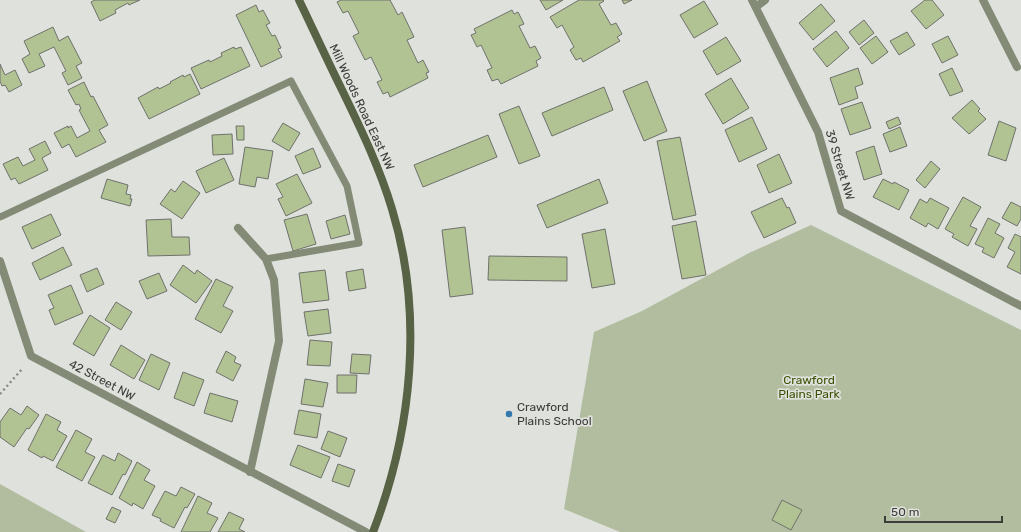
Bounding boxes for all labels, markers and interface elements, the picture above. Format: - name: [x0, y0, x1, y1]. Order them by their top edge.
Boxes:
- street label: Mill Woods Road East NW: [327, 42, 398, 173]
- street label: 39 Street NW: [823, 128, 857, 202]
- street label: 42 Street NW: [66, 357, 138, 404]
- park label: Crawford Plains Park: [778, 373, 841, 401]
- place label: Crawford Plains School: [517, 400, 592, 428]
- marker: Crawford Plains School: [504, 409, 514, 419]
- scale bar: [885, 498, 1002, 524]
- text: 50 m: [891, 505, 919, 519]

